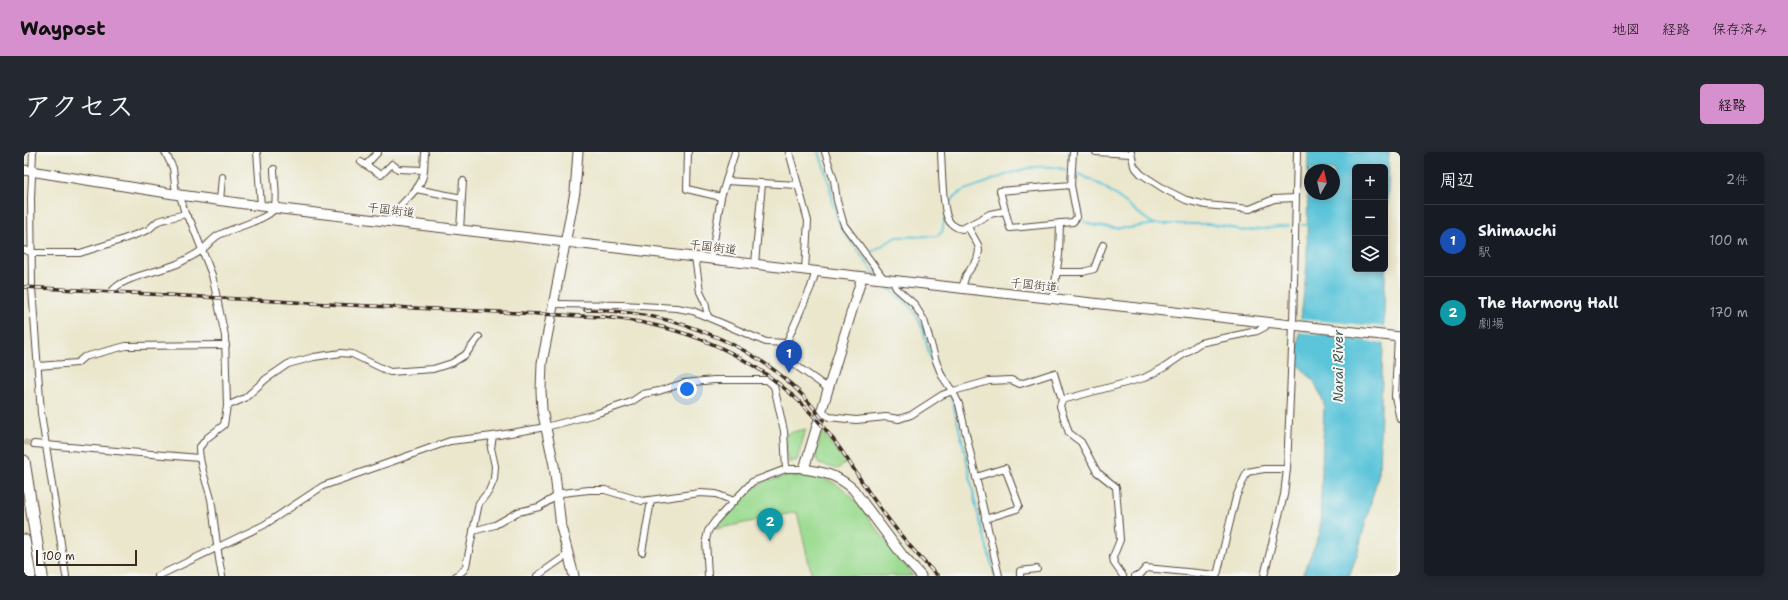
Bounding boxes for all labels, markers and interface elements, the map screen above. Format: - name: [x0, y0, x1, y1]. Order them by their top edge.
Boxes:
- text: Waypost: [20, 16, 105, 41]
- text: 地図: [1612, 20, 1640, 38]
- text: 経路: [1662, 20, 1690, 38]
- text: 保存済み: [1712, 20, 1768, 38]
- button: 経路: [1700, 84, 1764, 124]
- text: アクセス: [24, 87, 134, 125]
- north arrow: [1304, 164, 1340, 200]
- map controls: [1352, 164, 1388, 272]
- button: +: [1352, 164, 1388, 200]
- text: 周辺: [1440, 169, 1474, 191]
- text: 2件: [1726, 171, 1748, 188]
- street label: 千国街道: [366, 199, 416, 221]
- button: −: [1352, 200, 1388, 236]
- text: Shimauchi: [1478, 221, 1556, 241]
- text: 1: [1450, 232, 1456, 249]
- text: 100 m: [1709, 232, 1748, 249]
- street label: 千国街道: [688, 236, 738, 258]
- button: layers: [1352, 236, 1388, 272]
- text: 駅: [1478, 243, 1491, 260]
- street label: 千国街道: [1009, 275, 1059, 295]
- text: The Harmony Hall: [1478, 293, 1618, 313]
- text: 2: [1448, 304, 1458, 321]
- text: 170 m: [1710, 304, 1748, 321]
- text: 劇場: [1478, 315, 1504, 332]
- water label: Narai River: [1330, 329, 1347, 402]
- pin: 1: [776, 340, 802, 373]
- your location: [677, 379, 697, 399]
- pin: 2: [757, 508, 783, 541]
- scale bar: [36, 548, 137, 567]
- text: 100 m: [42, 549, 75, 564]

